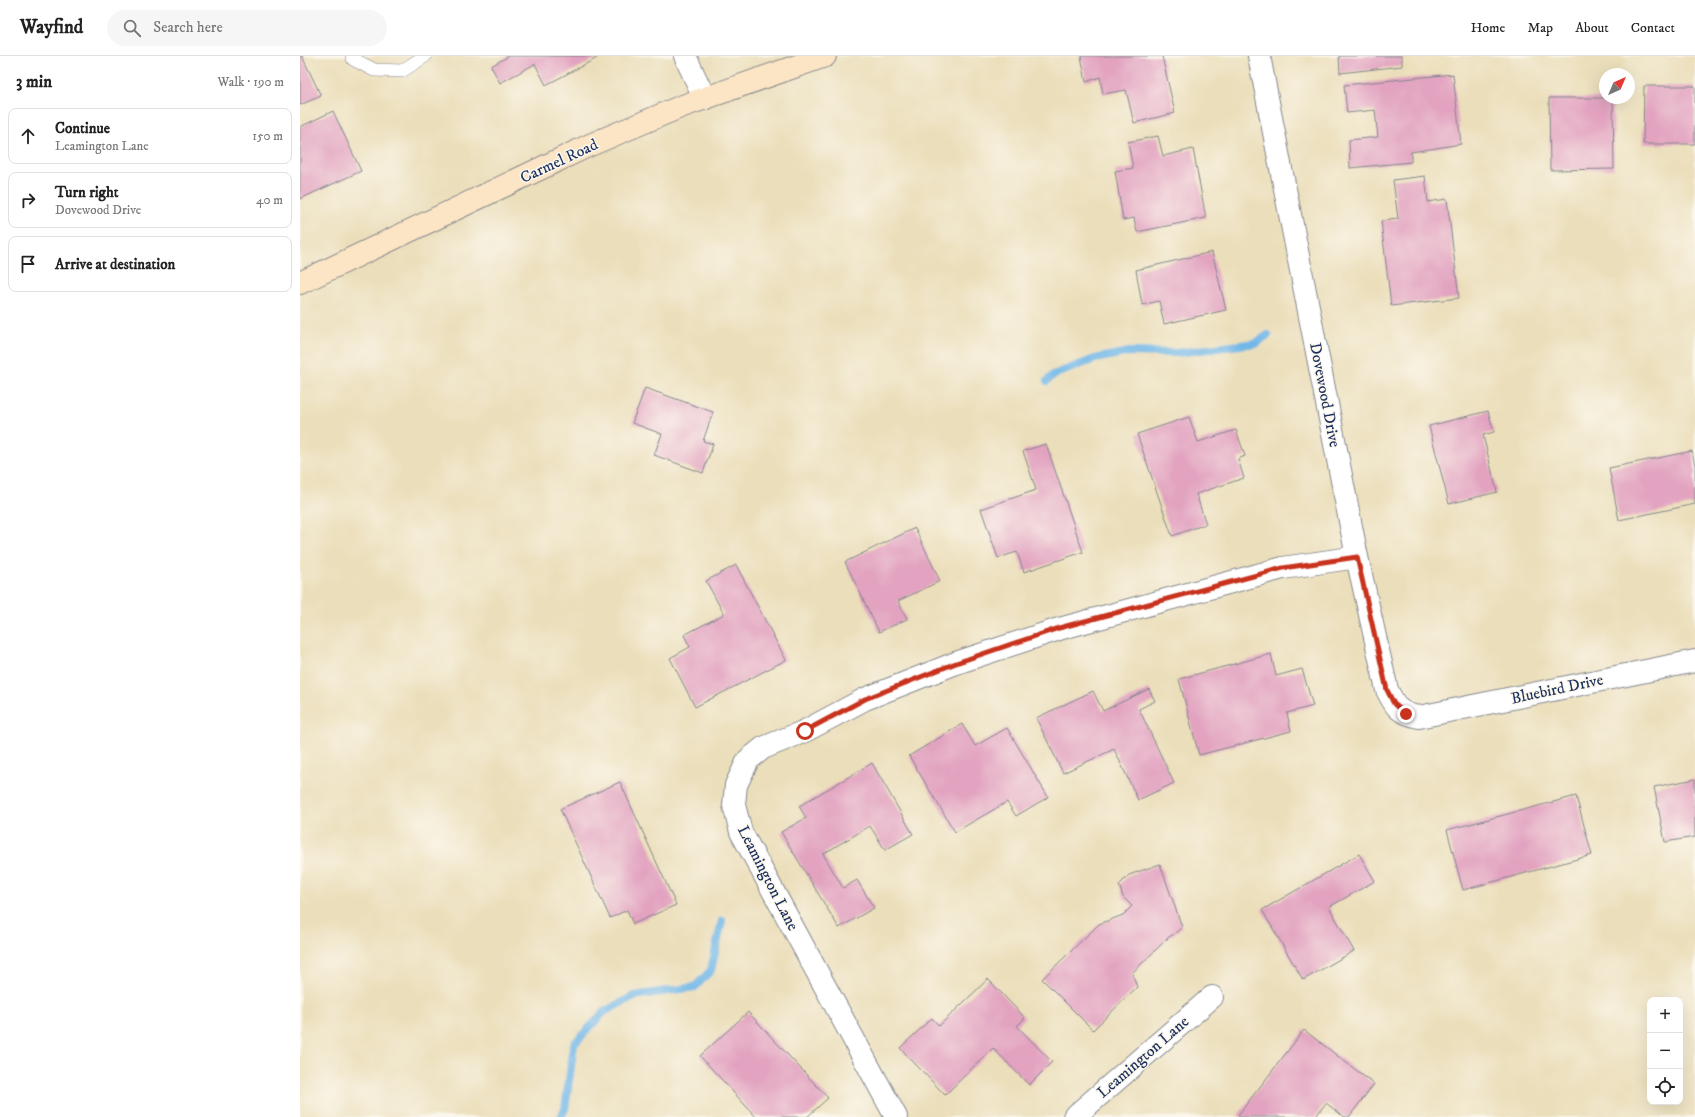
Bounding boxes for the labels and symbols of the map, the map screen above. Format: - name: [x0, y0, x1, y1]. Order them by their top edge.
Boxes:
- north arrow: [1599, 68, 1635, 104]
- street label: Carmel Road: [517, 134, 601, 188]
- street label: Dovewood Drive: [1305, 341, 1345, 449]
- street label: Bluebird Drive: [1509, 669, 1605, 709]
- route end: [1397, 705, 1415, 723]
- route start: [796, 722, 814, 740]
- street label: Leamington Lane: [733, 822, 803, 934]
- street label: Leamington Lane: [1093, 1011, 1193, 1102]

